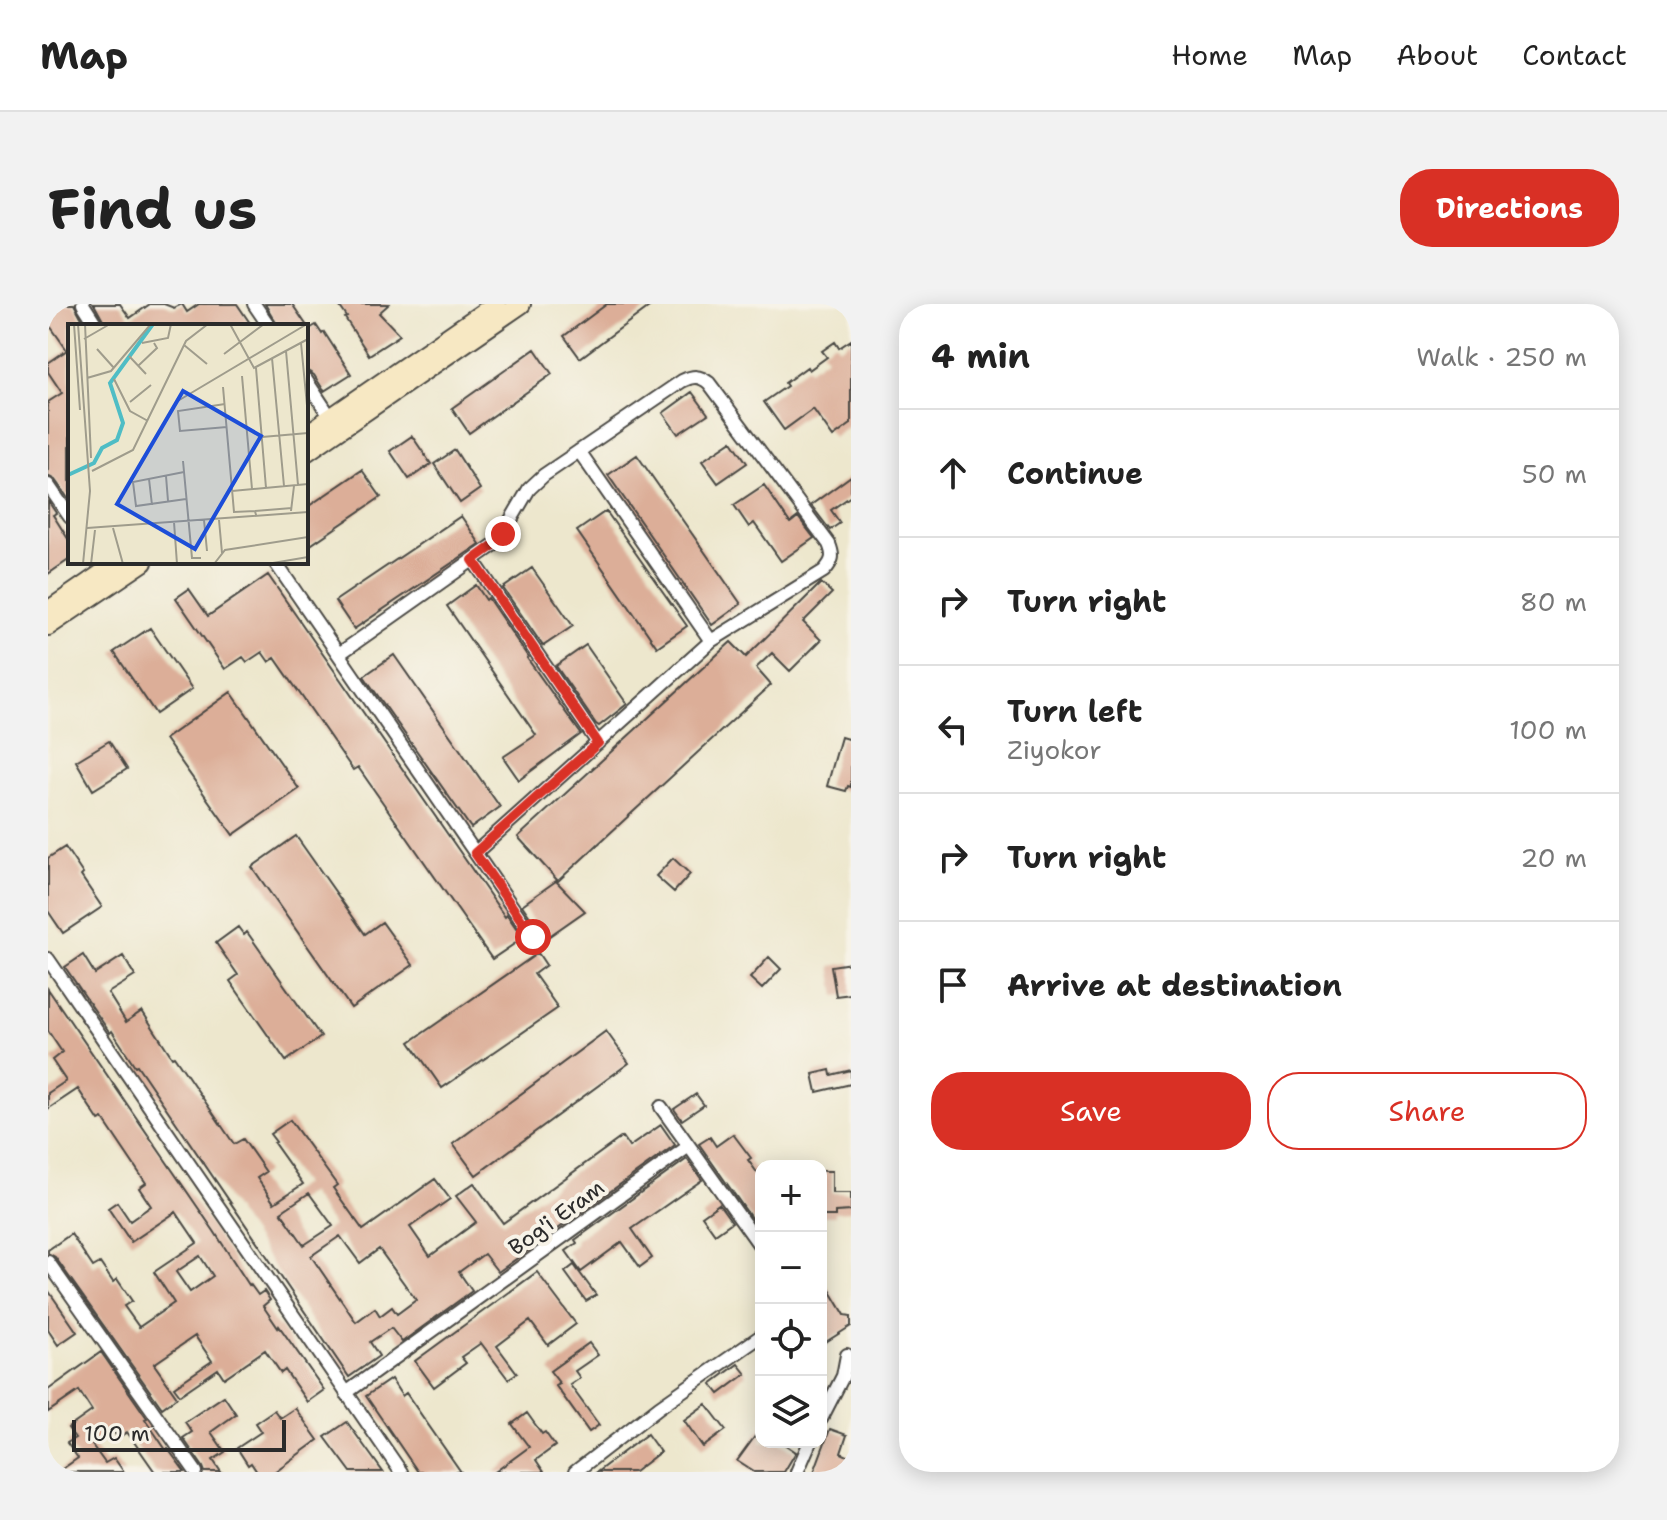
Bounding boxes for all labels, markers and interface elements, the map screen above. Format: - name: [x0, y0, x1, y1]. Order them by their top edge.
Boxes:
- text: Map: [40, 30, 128, 81]
- text: Home: [1171, 36, 1248, 74]
- text: Map: [1292, 36, 1352, 74]
- text: About: [1396, 36, 1478, 74]
- text: Contact: [1522, 36, 1627, 74]
- button: Directions: [1400, 169, 1619, 247]
- text: Find us: [48, 171, 257, 246]
- inset map: [68, 324, 308, 564]
- text: 4 min: [931, 333, 1030, 379]
- text: Walk · 250 m: [1416, 339, 1587, 374]
- icon: ahead: [931, 451, 975, 495]
- text: Continue: [1007, 453, 1143, 494]
- text: 50 m: [1522, 456, 1587, 491]
- route end: [485, 516, 521, 552]
- icon: right: [931, 579, 975, 623]
- text: Turn right: [1007, 581, 1166, 622]
- text: 80 m: [1520, 584, 1587, 619]
- text: Turn left: [1007, 691, 1142, 732]
- icon: left: [931, 707, 975, 751]
- text: 100 m: [1509, 712, 1587, 747]
- text: Ziyokor: [1007, 732, 1102, 767]
- icon: right: [931, 835, 975, 879]
- text: Turn right: [1007, 837, 1166, 878]
- text: 20 m: [1520, 840, 1587, 875]
- route start: [515, 919, 551, 955]
- icon: arrive: [931, 963, 975, 1007]
- text: Arrive at destination: [1007, 965, 1342, 1006]
- button: Save: [931, 1072, 1251, 1150]
- button: Share: [1267, 1072, 1587, 1150]
- map controls: [755, 1160, 827, 1448]
- button: +: [755, 1160, 827, 1232]
- street label: Bog'i Eram: [503, 1173, 610, 1262]
- button: −: [755, 1232, 827, 1304]
- button: locate: [755, 1304, 827, 1376]
- button: layers: [755, 1376, 827, 1448]
- scale bar: [72, 1416, 286, 1452]
- text: 100 m: [84, 1419, 150, 1448]

